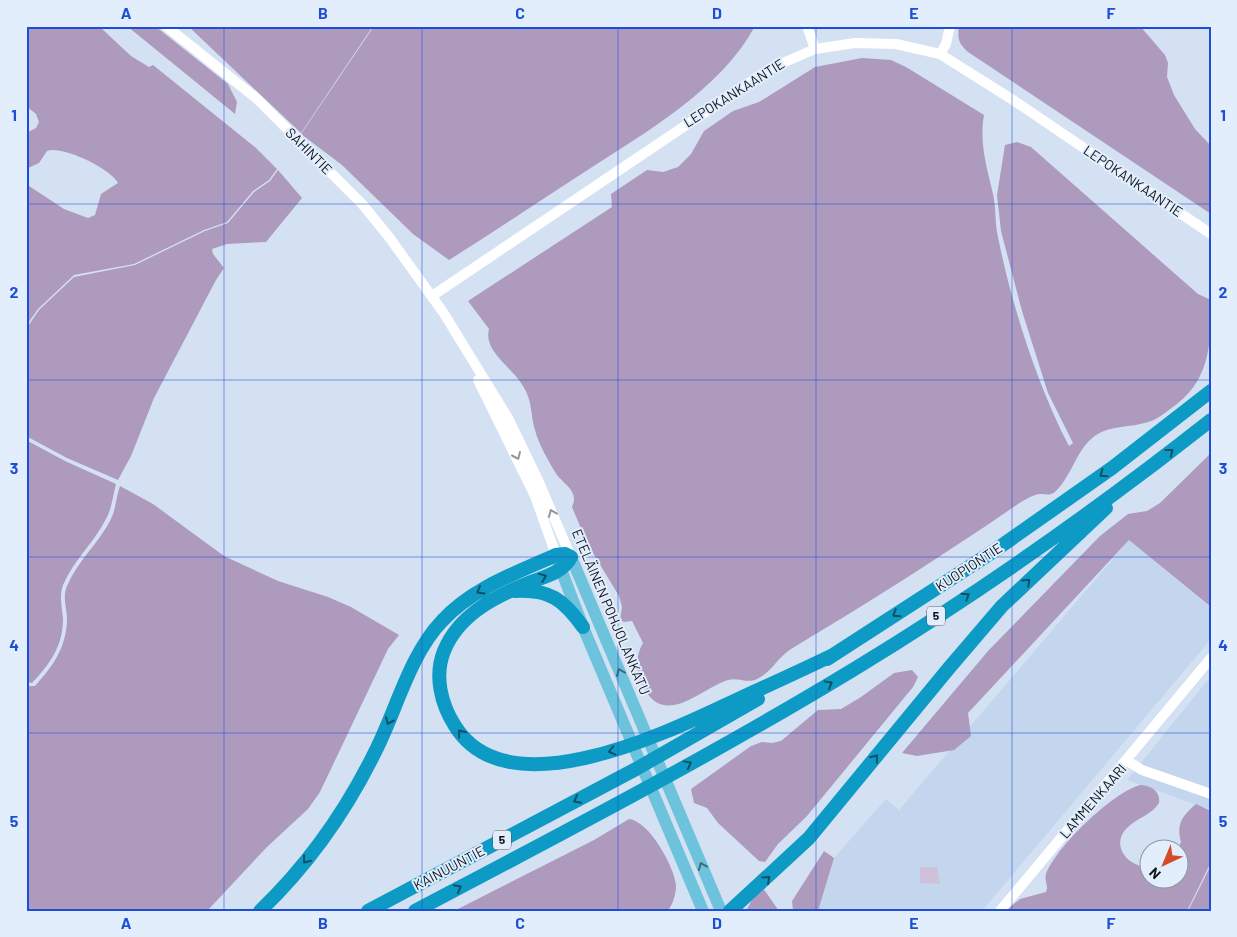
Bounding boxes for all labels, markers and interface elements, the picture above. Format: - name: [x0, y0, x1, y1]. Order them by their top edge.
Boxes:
- text: A: [121, 3, 132, 22]
- text: B: [318, 3, 328, 22]
- text: C: [515, 3, 525, 22]
- text: D: [712, 3, 722, 22]
- text: E: [909, 3, 919, 22]
- text: F: [1107, 3, 1116, 22]
- street label: LEPOKANKAANTIE: [680, 55, 787, 130]
- text: 1: [11, 105, 17, 124]
- text: 1: [1220, 105, 1226, 124]
- street label: SAHINTIE: [282, 124, 336, 178]
- street label: LEPOKANKAANTIE: [1081, 141, 1186, 220]
- text: 2: [10, 282, 19, 301]
- text: 2: [1219, 282, 1228, 301]
- one-way arrow: [1164, 450, 1173, 458]
- one-way arrow: [510, 451, 521, 460]
- text: 3: [10, 458, 18, 477]
- text: 3: [1219, 458, 1227, 477]
- one-way arrow: [1099, 468, 1109, 477]
- one-way arrow: [548, 509, 558, 517]
- street label: ETELÄINEN POHJOLANKATU: [569, 526, 654, 697]
- street label: KUOPIONTIE: [932, 539, 1005, 594]
- one-way arrow: [539, 573, 547, 583]
- one-way arrow: [1021, 579, 1030, 588]
- one-way arrow: [477, 585, 486, 595]
- one-way arrow: [961, 593, 970, 603]
- road number: 5: [927, 606, 945, 626]
- one-way arrow: [892, 608, 901, 618]
- text: 4: [9, 635, 19, 654]
- text: 4: [1218, 635, 1228, 654]
- one-way arrow: [616, 668, 626, 677]
- one-way arrow: [824, 680, 833, 690]
- one-way arrow: [385, 716, 396, 725]
- one-way arrow: [458, 730, 466, 739]
- one-way arrow: [608, 745, 617, 756]
- one-way arrow: [870, 755, 878, 764]
- one-way arrow: [683, 760, 692, 770]
- street label: LAMMENKAARI: [1056, 760, 1130, 841]
- one-way arrow: [574, 794, 583, 804]
- text: 5: [10, 811, 19, 830]
- text: 5: [1219, 811, 1228, 830]
- road number: 5: [493, 830, 511, 850]
- north arrow: [1140, 840, 1190, 890]
- street label: KAINUUNTIE: [410, 842, 487, 893]
- one-way arrow: [304, 854, 312, 863]
- one-way arrow: [698, 862, 708, 871]
- text: N: [1145, 864, 1164, 883]
- one-way arrow: [761, 876, 770, 885]
- one-way arrow: [453, 884, 462, 894]
- text: A: [121, 913, 132, 932]
- text: B: [318, 913, 328, 932]
- text: C: [515, 913, 525, 932]
- text: D: [712, 913, 722, 932]
- text: E: [909, 913, 919, 932]
- text: F: [1107, 913, 1116, 932]

